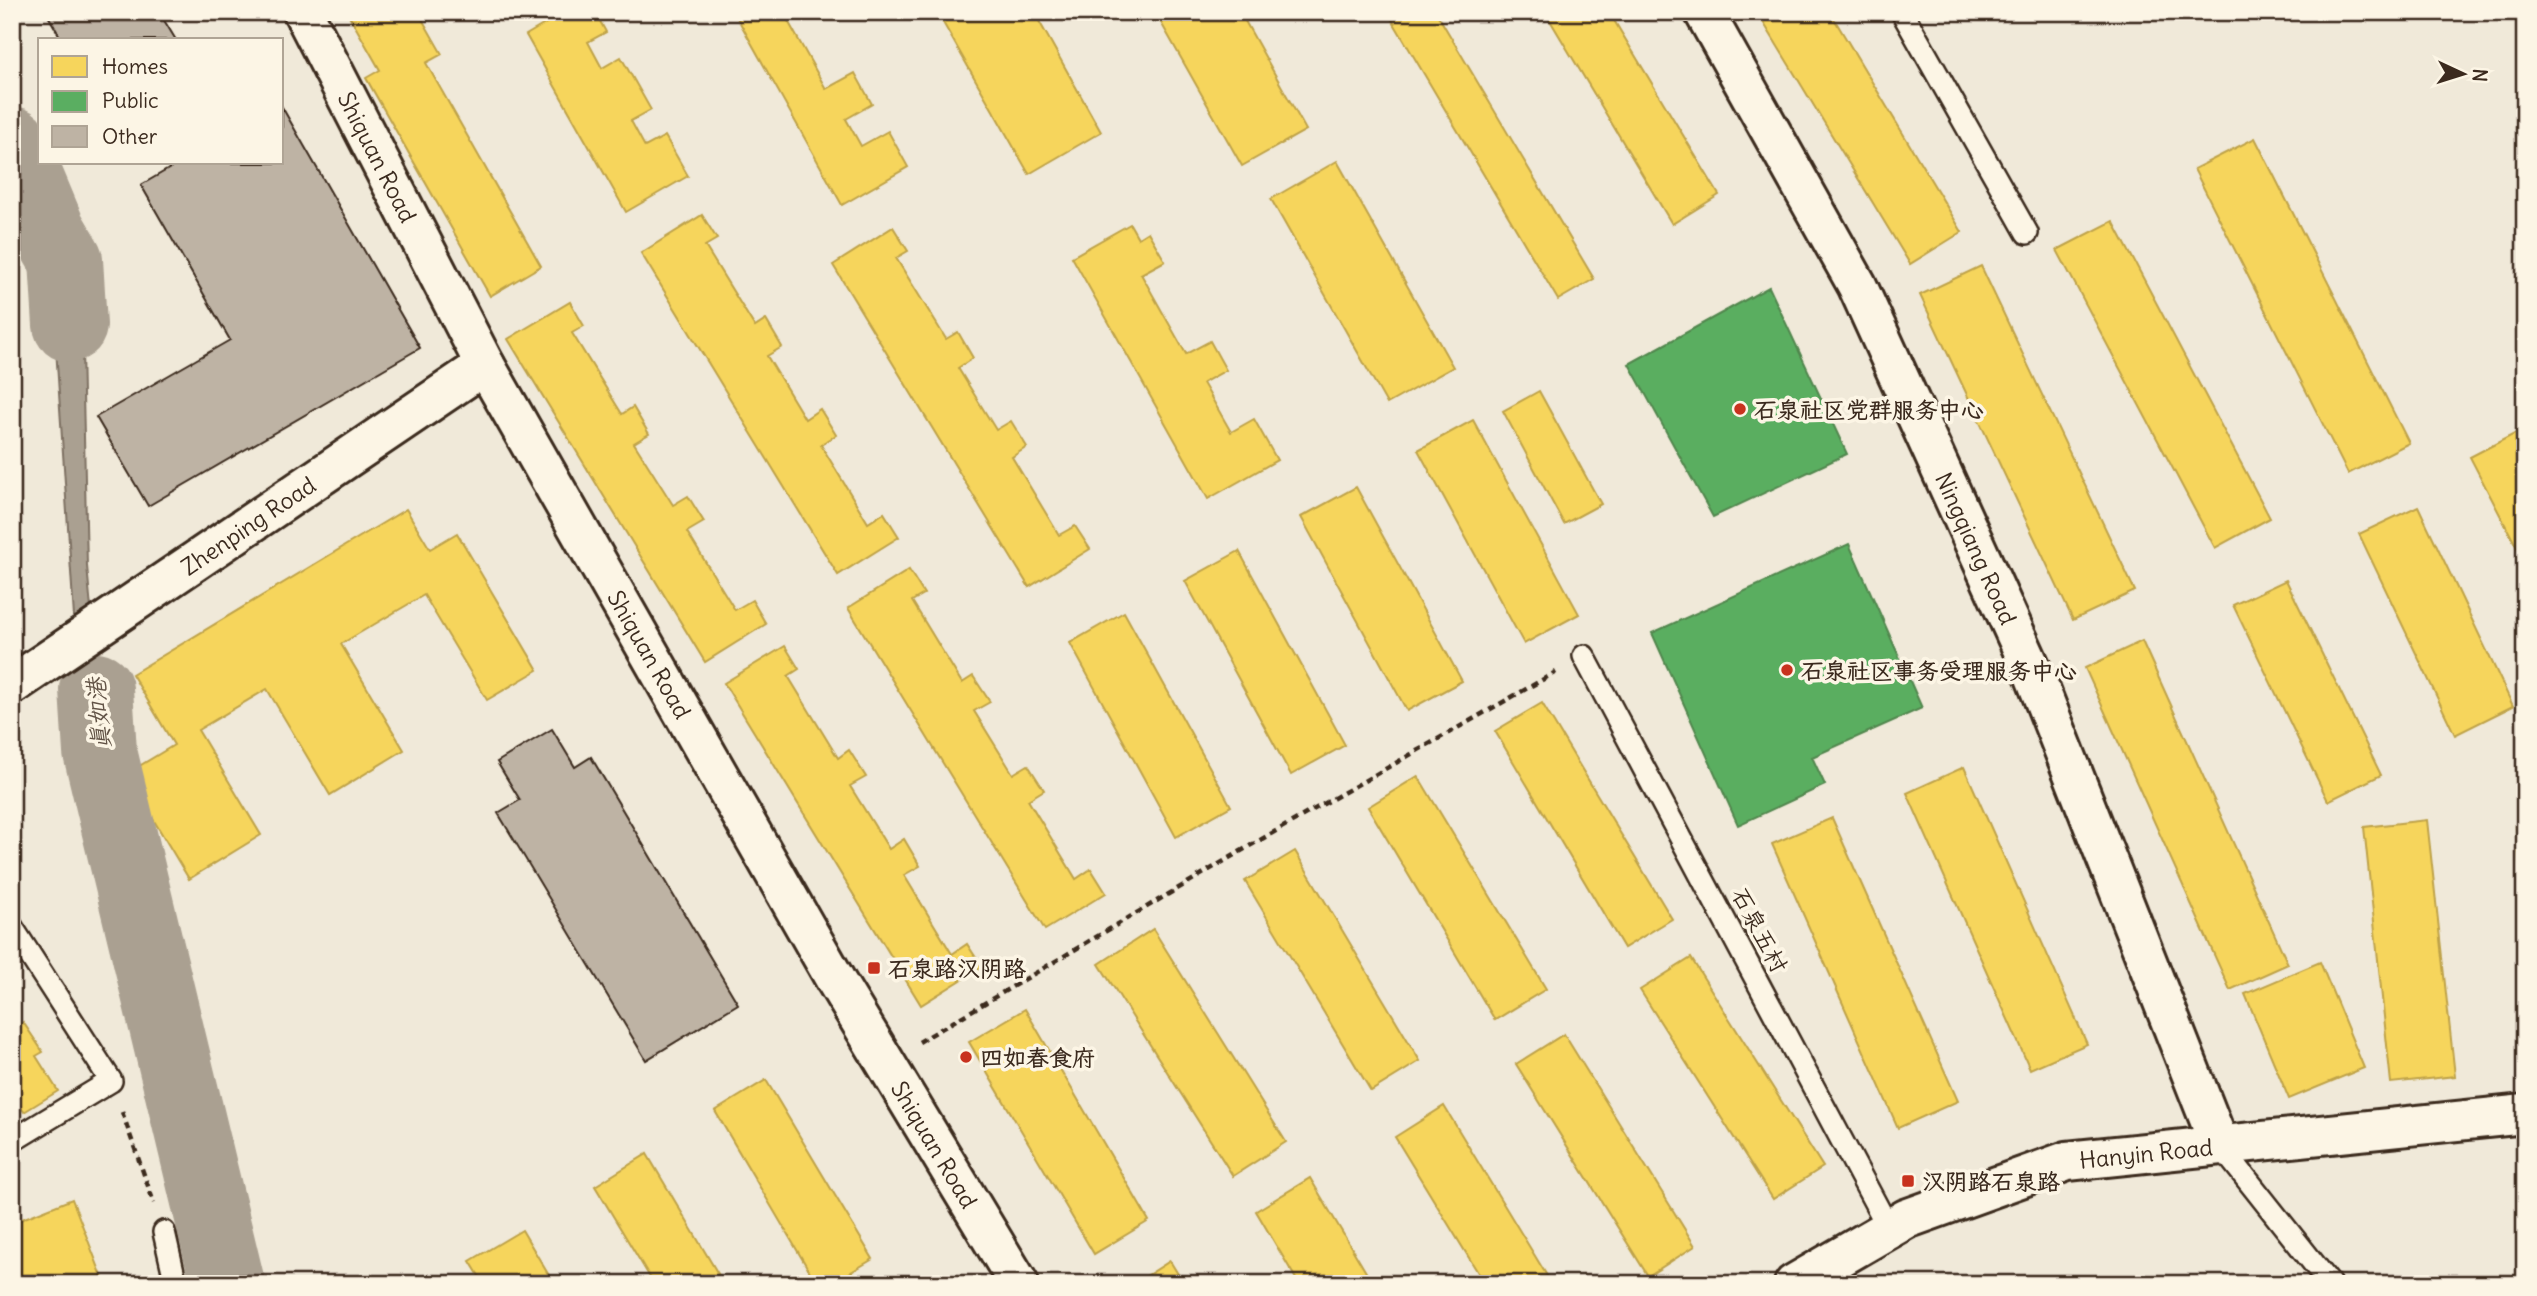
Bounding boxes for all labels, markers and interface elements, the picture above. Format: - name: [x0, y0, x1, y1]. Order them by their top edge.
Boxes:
- legend: [38, 38, 284, 164]
- north arrow: [2428, 38, 2498, 108]
- text: Homes: [102, 53, 168, 80]
- text: N: [2468, 68, 2492, 83]
- text: Public: [102, 87, 159, 114]
- street label: Shiquan Road: [332, 87, 423, 227]
- text: Other: [102, 123, 158, 150]
- place label: 石泉社区党群服务中心: [1754, 395, 1984, 424]
- marker: 石泉社区党群服务中心: [1732, 401, 1748, 417]
- street label: Ningqiang Road: [1929, 468, 2024, 629]
- street label: Zhenping Road: [175, 470, 321, 581]
- street label: Shiquan Road: [602, 585, 698, 724]
- place label: 石泉社区事务受理服务中心: [1801, 656, 2077, 685]
- marker: 石泉社区事务受理服务中心: [1779, 662, 1795, 678]
- water label: 真如港: [80, 675, 116, 751]
- street label: 石泉五村: [1726, 883, 1794, 977]
- place label: 石泉路汉阴路: [888, 954, 1026, 983]
- marker: 石泉路汉阴路: [866, 960, 882, 976]
- place label: 四如春食府: [980, 1043, 1095, 1072]
- marker: 四如春食府: [958, 1049, 974, 1065]
- street label: Shiquan Road: [885, 1076, 984, 1213]
- street label: Hanyin Road: [2078, 1132, 2214, 1174]
- place label: 汉阴路石泉路: [1922, 1167, 2060, 1196]
- marker: 汉阴路石泉路: [1900, 1173, 1916, 1189]

